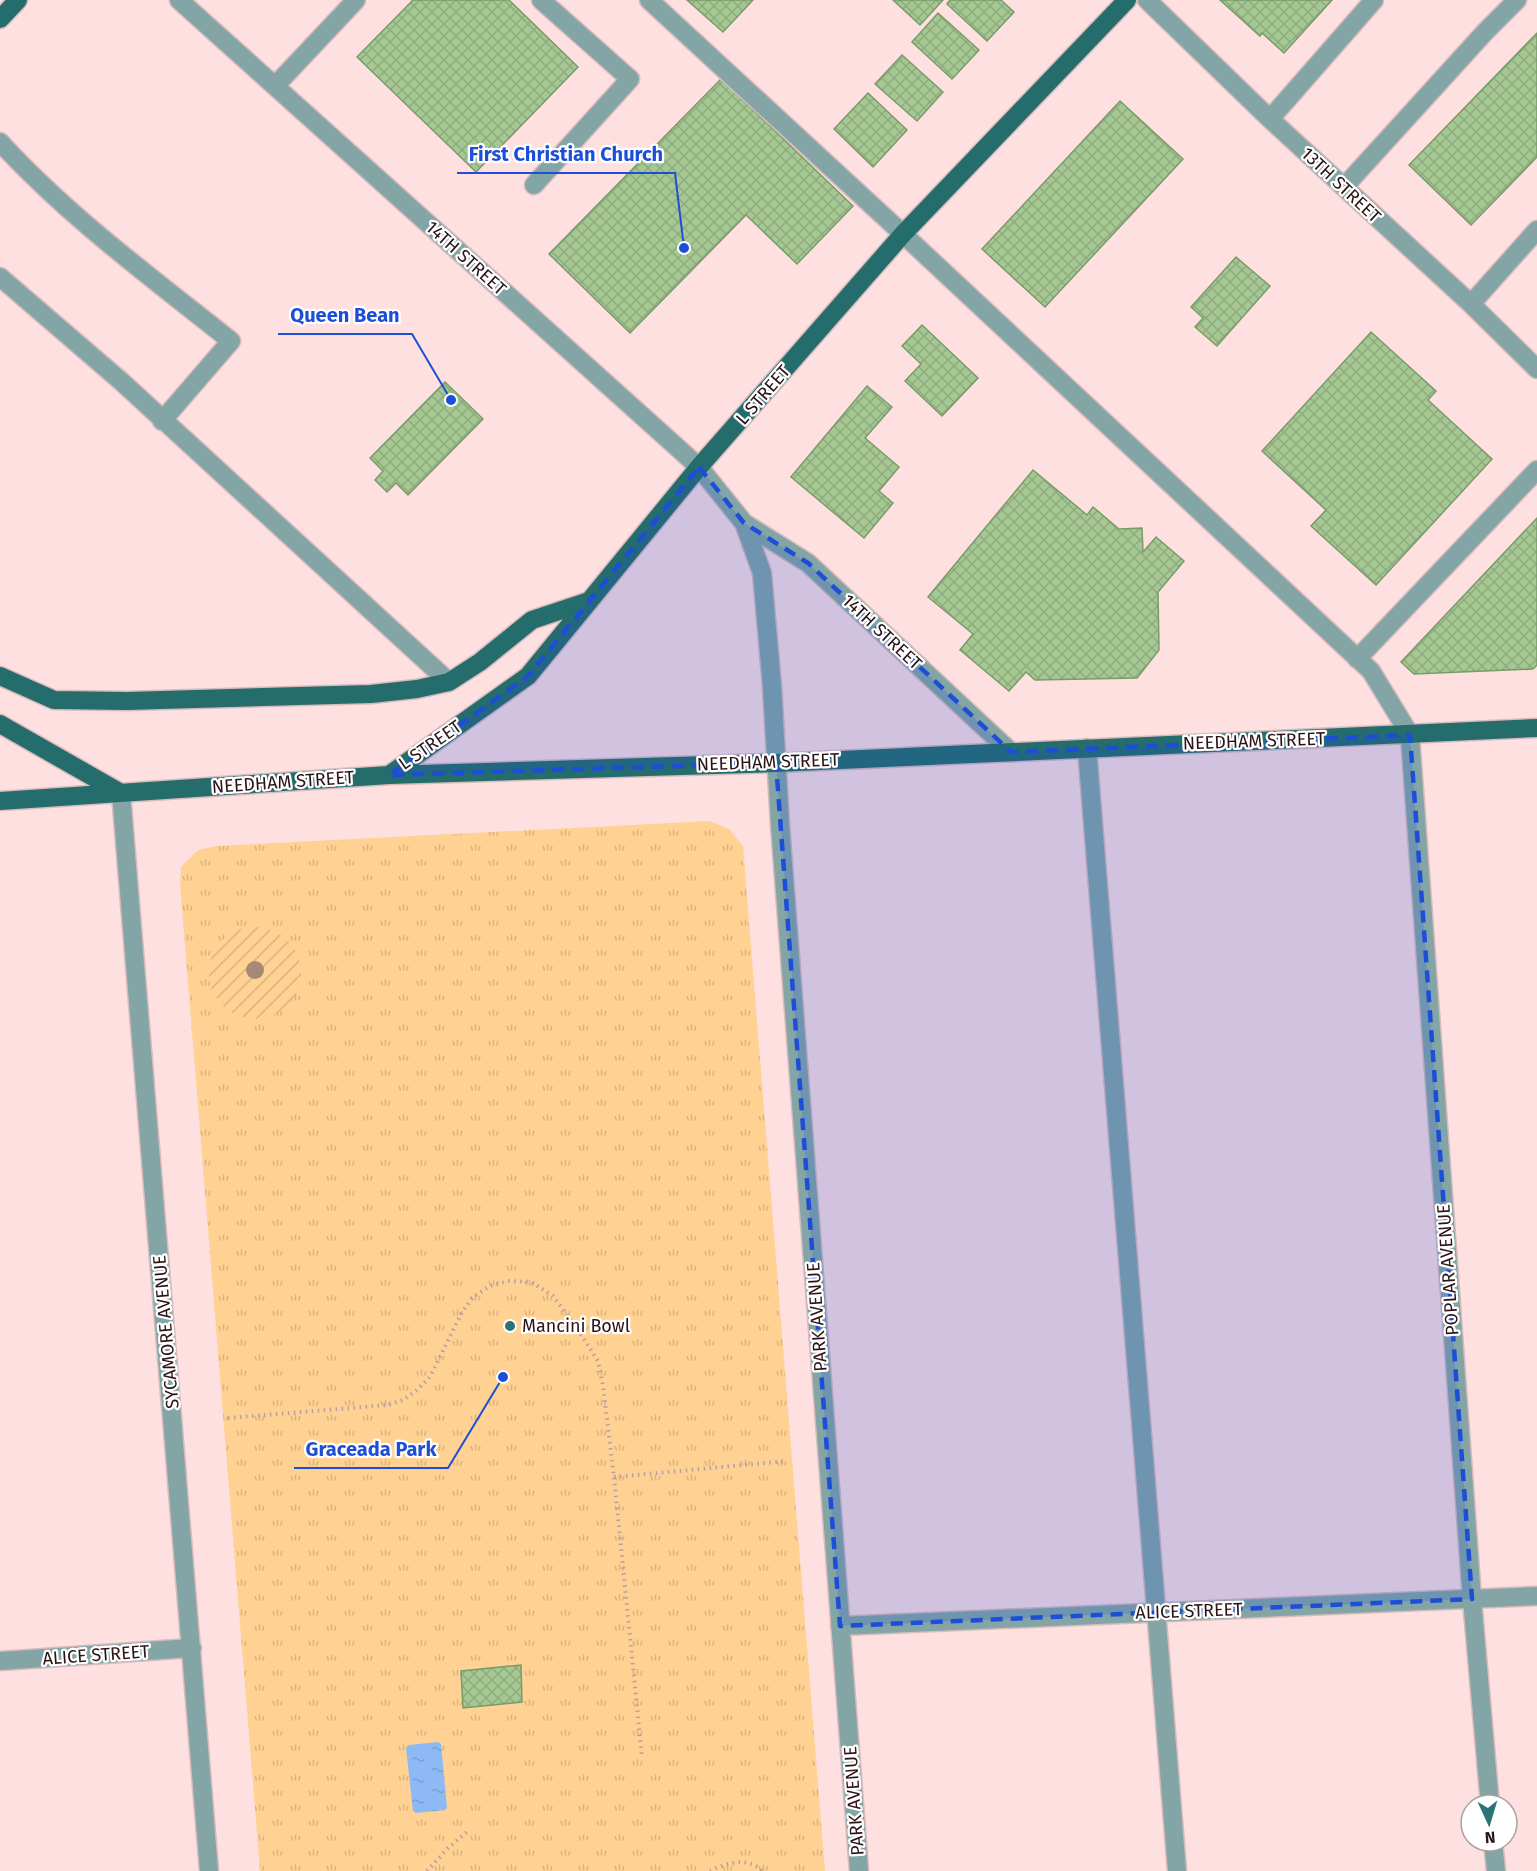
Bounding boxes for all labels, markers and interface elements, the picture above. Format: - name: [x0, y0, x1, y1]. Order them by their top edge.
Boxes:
- callout: First Christian Church: [457, 135, 675, 173]
- text: First Christian Church: [469, 142, 663, 166]
- street label: 13TH STREET: [1297, 143, 1386, 228]
- street label: 14TH STREET: [421, 216, 511, 300]
- callout: Queen Bean: [278, 296, 412, 334]
- text: Queen Bean: [290, 303, 400, 327]
- street label: L STREET: [731, 360, 795, 429]
- street label: 14TH STREET: [838, 590, 927, 675]
- street label: L STREET: [394, 715, 466, 775]
- street label: NEEDHAM STREET: [1182, 727, 1326, 754]
- street label: NEEDHAM STREET: [696, 748, 840, 775]
- street label: NEEDHAM STREET: [211, 766, 356, 798]
- street label: POPLAR AVENUE: [1432, 1203, 1464, 1337]
- street label: SYCAMORE AVENUE: [148, 1254, 184, 1410]
- street label: PARK AVENUE: [802, 1262, 832, 1372]
- place label: Mancini Bowl: [522, 1315, 630, 1337]
- marker: Mancini Bowl: [503, 1319, 517, 1333]
- callout: Graceada Park: [294, 1430, 448, 1468]
- text: Graceada Park: [306, 1437, 437, 1461]
- street label: ALICE STREET: [1135, 1598, 1244, 1624]
- street label: ALICE STREET: [42, 1640, 151, 1670]
- street label: PARK AVENUE: [839, 1746, 869, 1856]
- north arrow: [1459, 1793, 1519, 1853]
- text: N: [1484, 1828, 1496, 1847]

